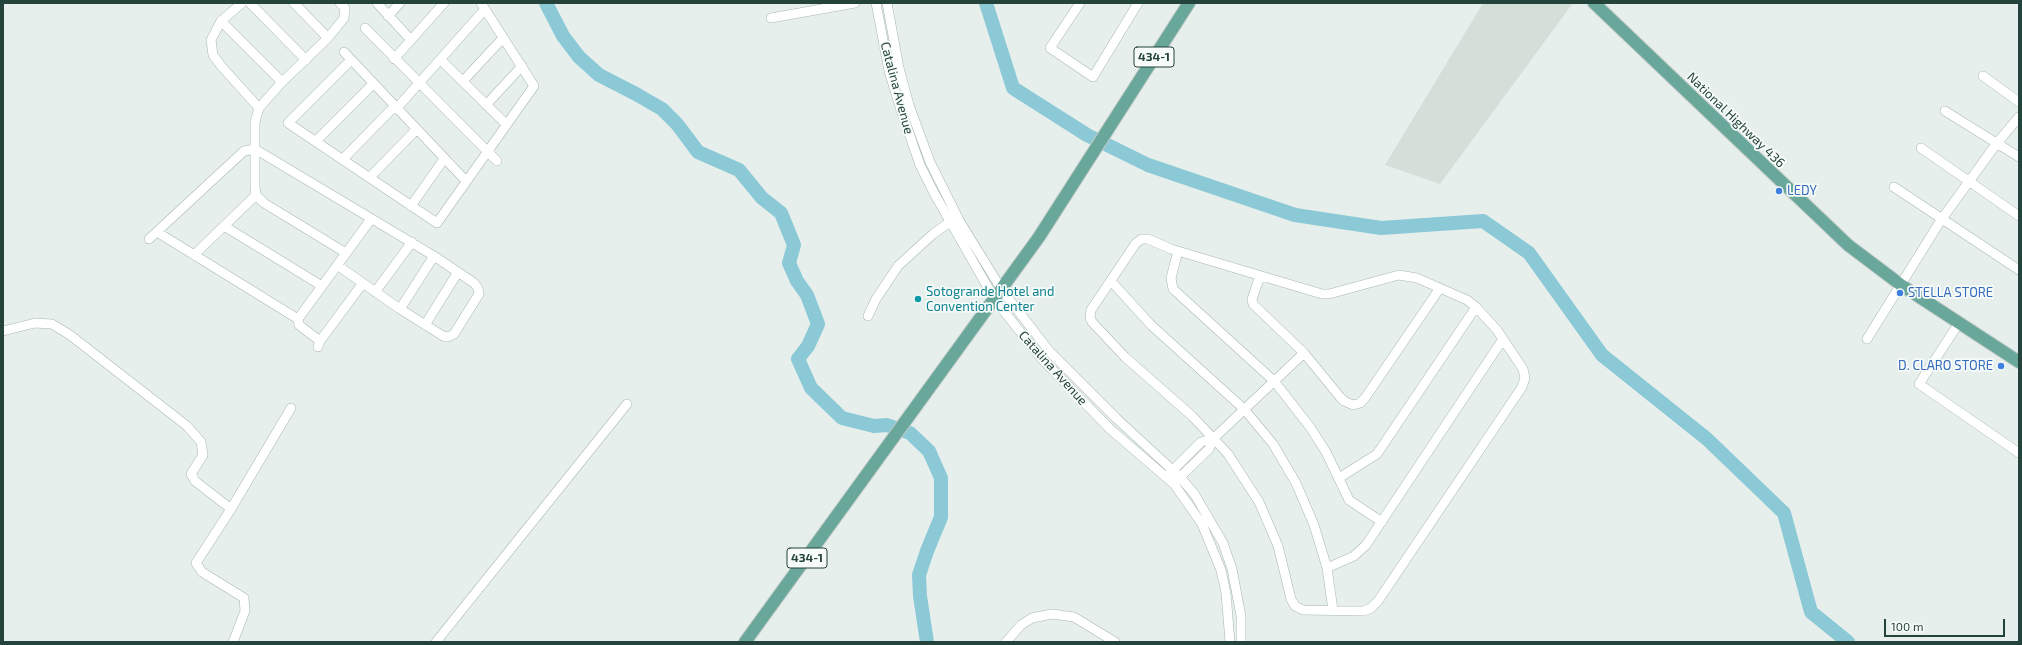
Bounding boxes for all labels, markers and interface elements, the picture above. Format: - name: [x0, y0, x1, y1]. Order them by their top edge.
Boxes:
- street label: Catalina Avenue: [877, 40, 917, 136]
- road number: 434-1: [1134, 47, 1174, 67]
- street label: National Highway 436: [1684, 69, 1788, 171]
- place label: LEDY: [1787, 183, 1817, 199]
- marker: LEDY: [1774, 186, 1784, 196]
- place label: Sotogrande Hotel and Convention Center: [926, 284, 1054, 315]
- place label: STELLA STORE: [1908, 285, 1993, 301]
- marker: STELLA STORE: [1895, 288, 1905, 298]
- marker: Sotogrande Hotel and Convention Center: [913, 294, 923, 304]
- street label: Catalina Avenue: [1015, 328, 1091, 408]
- place label: D. CLARO STORE: [1898, 358, 1993, 374]
- marker: D. CLARO STORE: [1996, 361, 2006, 371]
- road number: 434-1: [787, 548, 827, 568]
- scale bar: [1886, 611, 2007, 637]
- text: 100 m: [1891, 619, 1923, 633]

